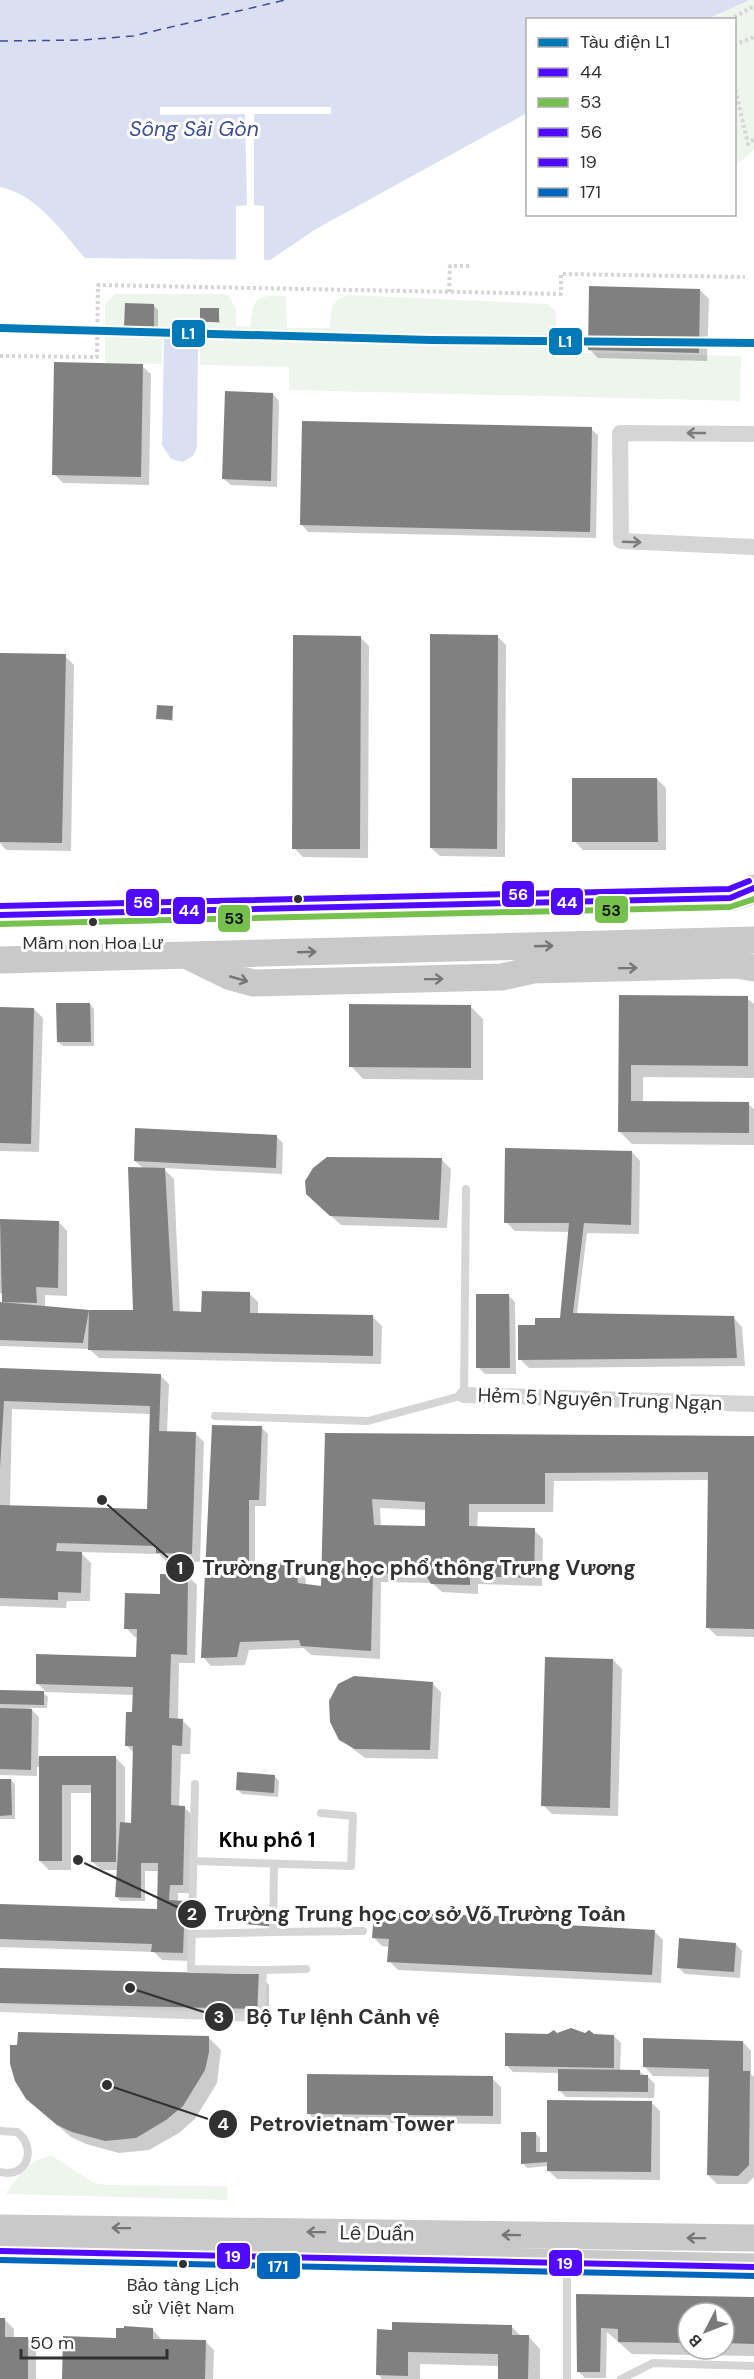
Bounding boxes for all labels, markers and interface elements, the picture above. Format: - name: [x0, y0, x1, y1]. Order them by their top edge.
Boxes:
- legend: [526, 18, 736, 216]
- text: Tàu điện L1: [580, 30, 670, 54]
- text: 44: [580, 60, 602, 84]
- text: 53: [580, 90, 602, 114]
- water label: Sông Sài Gòn: [129, 115, 259, 143]
- text: 56: [580, 120, 602, 144]
- text: 19: [580, 150, 597, 174]
- text: 171: [580, 180, 601, 204]
- line badge: L1: [171, 319, 206, 348]
- text: L1: [181, 323, 195, 344]
- line badge: L1: [548, 327, 583, 356]
- text: L1: [558, 331, 572, 352]
- one-way arrow: [686, 427, 706, 439]
- one-way arrow: [622, 536, 642, 547]
- line badge: 56: [501, 880, 535, 908]
- text: 56: [508, 884, 528, 905]
- line badge: 44: [550, 887, 584, 916]
- line badge: 56: [125, 888, 160, 917]
- text: 56: [133, 892, 153, 913]
- text: 44: [557, 892, 577, 913]
- unlabelled marker: [292, 893, 304, 905]
- line badge: 53: [594, 895, 629, 924]
- line badge: 44: [172, 896, 206, 925]
- text: 44: [179, 900, 199, 921]
- text: 53: [601, 900, 621, 921]
- line badge: 53: [217, 904, 251, 933]
- text: 53: [224, 908, 244, 929]
- marker: Mầm non Hoa Lư: [87, 916, 99, 928]
- place label: Mầm non Hoa Lư: [23, 931, 163, 955]
- one-way arrow: [534, 940, 554, 951]
- one-way arrow: [297, 947, 317, 958]
- one-way arrow: [617, 962, 637, 974]
- one-way arrow: [423, 973, 443, 984]
- one-way arrow: [229, 974, 248, 985]
- street label: Hẻm 5 Nguyễn Trung Ngạn: [477, 1382, 723, 1416]
- callout: Trường Trung học phổ thông Trưng Vương: [165, 1548, 644, 1587]
- text: Trường Trung học phổ thông Trưng Vương: [202, 1554, 636, 1582]
- text: 1: [177, 1556, 183, 1580]
- district label: Khu phố 1: [219, 1826, 315, 1854]
- callout: Trường Trung học cơ sở Võ Trường Toản: [177, 1894, 633, 1933]
- text: Trường Trung học cơ sở Võ Trường Toản: [214, 1900, 626, 1928]
- text: 2: [187, 1902, 197, 1926]
- callout: Bộ Tư lệnh Cảnh vệ: [204, 1997, 452, 2036]
- text: Bộ Tư lệnh Cảnh vệ: [246, 2003, 440, 2031]
- text: 3: [214, 2005, 224, 2029]
- callout: Petrovietnam Tower: [208, 2104, 467, 2143]
- text: Petrovietnam Tower: [249, 2110, 455, 2138]
- text: 4: [217, 2112, 229, 2136]
- street label: Lê Duẩn: [339, 2219, 415, 2247]
- one-way arrow: [111, 2223, 131, 2234]
- one-way arrow: [306, 2226, 326, 2237]
- one-way arrow: [501, 2229, 521, 2241]
- one-way arrow: [686, 2232, 706, 2243]
- line badge: 19: [216, 2242, 251, 2270]
- text: 19: [225, 2246, 241, 2267]
- line badge: 19: [548, 2249, 583, 2277]
- line badge: 171: [256, 2252, 301, 2280]
- text: 19: [557, 2253, 573, 2274]
- text: 171: [268, 2256, 288, 2277]
- marker: Bảo tàng Lịch sử Việt Nam: [177, 2258, 189, 2270]
- place label: Bảo tàng Lịch sử Việt Nam: [127, 2273, 239, 2320]
- north arrow: [676, 2301, 736, 2361]
- scale bar: [21, 2322, 166, 2360]
- text: B: [684, 2330, 706, 2352]
- text: 50 m: [30, 2331, 74, 2355]

